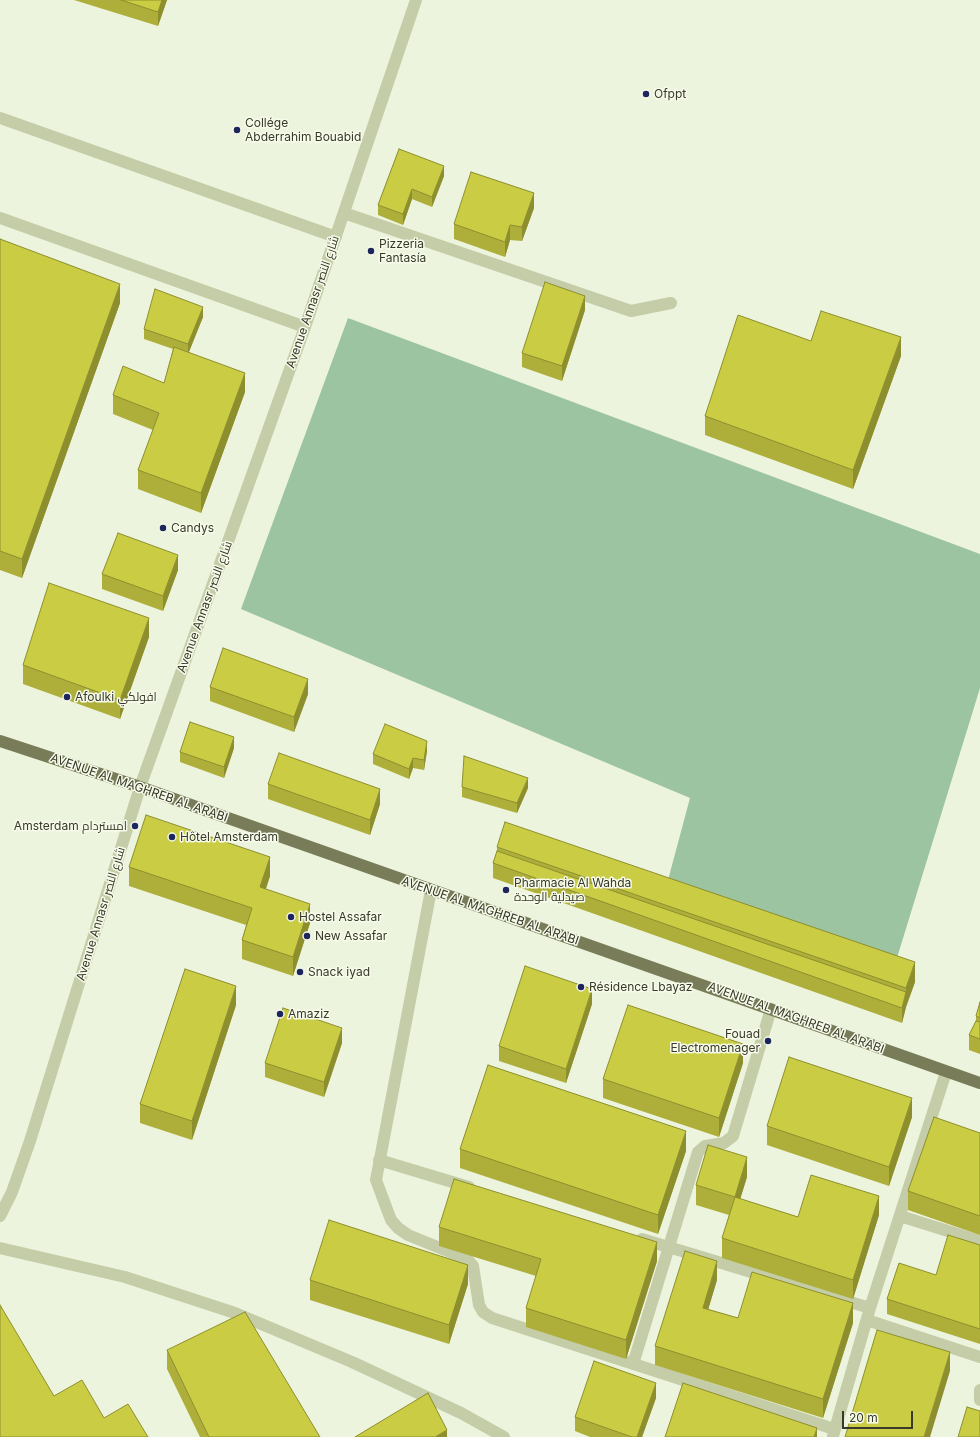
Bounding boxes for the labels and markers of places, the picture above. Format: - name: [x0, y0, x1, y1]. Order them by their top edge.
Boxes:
- place label: Ofppt: [654, 87, 686, 101]
- marker: Ofppt: [641, 89, 651, 99]
- place label: Collége Abderrahim Bouabid: [245, 116, 361, 144]
- marker: Collége Abderrahim Bouabid: [232, 125, 242, 135]
- place label: Pizzeria Fantasía: [379, 237, 426, 265]
- marker: Pizzeria Fantasía: [366, 246, 376, 256]
- place label: Candys: [171, 521, 214, 535]
- marker: Candys: [158, 523, 168, 533]
- place label: Afoulki افولكي: [75, 690, 157, 704]
- marker: Afoulki افولكي: [62, 692, 72, 702]
- place label: Amsterdam امستردام: [14, 819, 127, 833]
- marker: Amsterdam امستردام: [130, 821, 140, 831]
- place label: Hôtel Amsterdam: [180, 830, 278, 844]
- marker: Hôtel Amsterdam: [167, 832, 177, 842]
- place label: Pharmacie Al Wahda صيدلية الوحدة: [514, 876, 631, 904]
- marker: Pharmacie Al Wahda صيدلية الوحدة: [501, 885, 511, 895]
- place label: Hostel Assafar: [299, 910, 382, 924]
- marker: Hostel Assafar: [286, 912, 296, 922]
- place label: New Assafar: [315, 929, 387, 943]
- marker: New Assafar: [302, 931, 312, 941]
- place label: Snack iyad: [308, 965, 370, 979]
- marker: Snack iyad: [295, 967, 305, 977]
- place label: Résidence Lbayaz: [589, 980, 692, 994]
- marker: Résidence Lbayaz: [576, 982, 586, 992]
- place label: Amaziz: [288, 1007, 330, 1021]
- marker: Amaziz: [275, 1009, 285, 1019]
- place label: Fouad Electromenager: [670, 1027, 760, 1055]
- marker: Fouad Electromenager: [763, 1036, 773, 1046]

